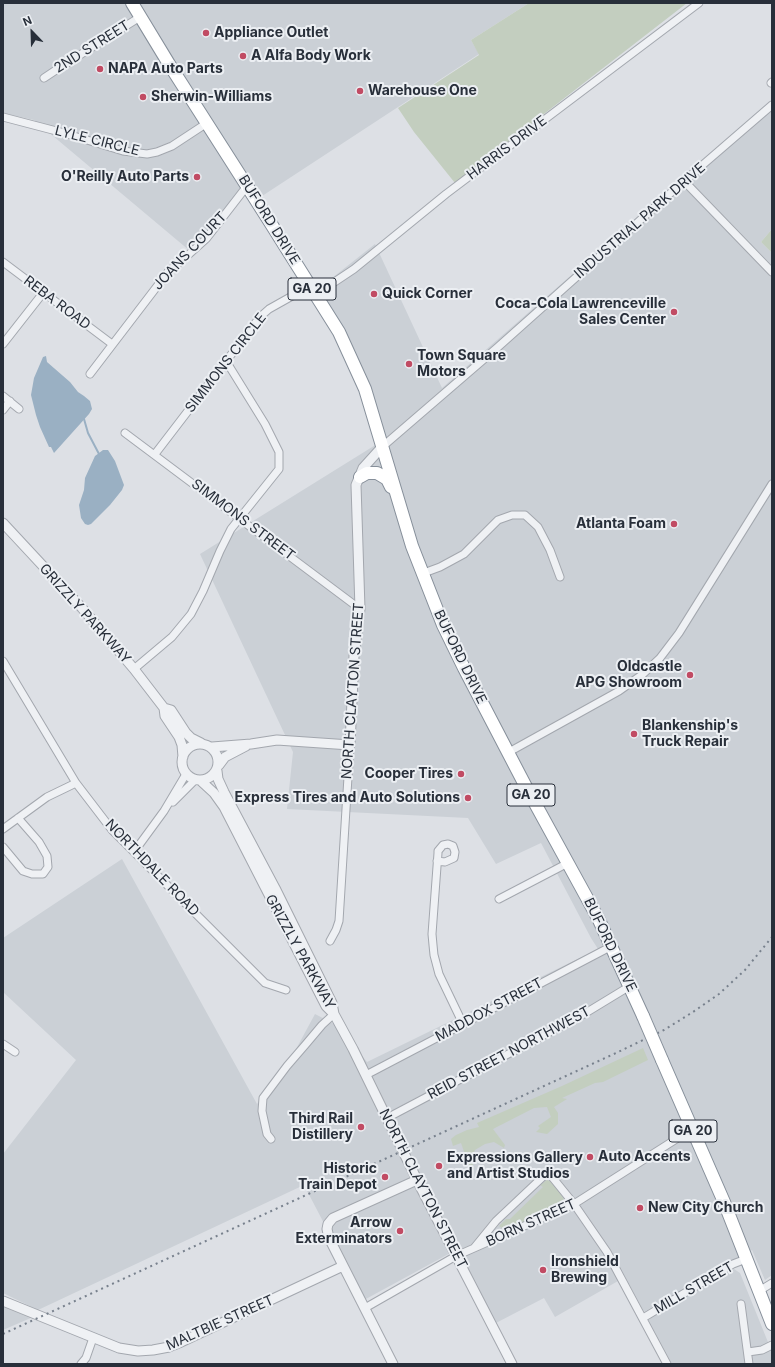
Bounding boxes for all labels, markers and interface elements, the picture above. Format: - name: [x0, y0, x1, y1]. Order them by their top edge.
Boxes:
- north arrow: [12, 12, 52, 52]
- text: N: [21, 13, 34, 29]
- street label: 2ND STREET: [51, 17, 133, 77]
- place label: Appliance Outlet: [214, 25, 328, 41]
- marker: Appliance Outlet: [201, 28, 211, 38]
- place label: A Alfa Body Work: [251, 48, 371, 64]
- marker: A Alfa Body Work: [238, 51, 248, 61]
- place label: NAPA Auto Parts: [108, 61, 223, 77]
- marker: NAPA Auto Parts: [95, 64, 105, 74]
- place label: Warehouse One: [368, 83, 477, 99]
- marker: Warehouse One: [355, 86, 365, 96]
- place label: Sherwin-Williams: [151, 89, 272, 105]
- marker: Sherwin-Williams: [138, 92, 148, 102]
- street label: HARRIS DRIVE: [464, 112, 550, 184]
- street label: LYLE CIRCLE: [53, 122, 141, 160]
- street label: INDUSTRIAL PARK DRIVE: [571, 160, 709, 282]
- place label: O'Reilly Auto Parts: [61, 169, 189, 185]
- marker: O'Reilly Auto Parts: [192, 172, 202, 182]
- street label: BUFORD DRIVE: [235, 172, 303, 268]
- street label: JOANS COURT: [150, 208, 230, 294]
- street label: REBA ROAD: [20, 272, 94, 334]
- road number: GA 20: [288, 278, 336, 300]
- place label: Quick Corner: [382, 286, 473, 302]
- marker: Quick Corner: [369, 289, 379, 299]
- place label: Coca-Cola Lawrenceville Sales Center: [495, 296, 666, 328]
- marker: Coca-Cola Lawrenceville Sales Center: [669, 307, 679, 317]
- street label: SIMMONS CIRCLE: [182, 310, 270, 416]
- place label: Town Square Motors: [417, 348, 506, 380]
- marker: Town Square Motors: [404, 359, 414, 369]
- street label: SIMMONS STREET: [188, 476, 298, 564]
- place label: Atlanta Foam: [576, 516, 666, 532]
- marker: Atlanta Foam: [669, 519, 679, 529]
- street label: GRIZZLY PARKWAY: [36, 561, 134, 667]
- street label: NORTH CLAYTON STREET: [338, 602, 368, 780]
- street label: BUFORD DRIVE: [430, 607, 490, 707]
- place label: Oldcastle APG Showroom: [575, 659, 682, 692]
- marker: Oldcastle APG Showroom: [685, 670, 695, 680]
- place label: Blankenship's Truck Repair: [642, 718, 738, 750]
- marker: Blankenship's Truck Repair: [629, 729, 639, 739]
- place label: Cooper Tires: [365, 766, 453, 782]
- marker: Cooper Tires: [456, 769, 466, 779]
- road number: GA 20: [507, 784, 555, 806]
- place label: Express Tires and Auto Solutions: [234, 790, 460, 806]
- marker: Express Tires and Auto Solutions: [463, 793, 473, 803]
- street label: NORTHDALE ROAD: [101, 816, 203, 920]
- street label: GRIZZLY PARKWAY: [261, 892, 339, 1012]
- street label: BUFORD DRIVE: [580, 895, 640, 995]
- street label: MADDOX STREET: [432, 975, 546, 1045]
- street label: REID STREET NORTHWEST: [425, 1003, 593, 1103]
- street label: NORTH CLAYTON STREET: [375, 1106, 471, 1272]
- place label: Third Rail Distillery: [289, 1111, 353, 1144]
- road number: GA 20: [669, 1120, 717, 1142]
- marker: Third Rail Distillery: [356, 1122, 366, 1132]
- place label: Auto Accents: [598, 1149, 691, 1165]
- place label: Expressions Gallery and Artist Studios: [447, 1150, 583, 1182]
- marker: Auto Accents: [585, 1152, 595, 1162]
- place label: Historic Train Depot: [298, 1161, 377, 1194]
- marker: Expressions Gallery and Artist Studios: [434, 1161, 444, 1171]
- marker: Historic Train Depot: [380, 1172, 390, 1182]
- street label: BORN STREET: [484, 1196, 578, 1250]
- place label: New City Church: [648, 1200, 763, 1216]
- marker: New City Church: [635, 1203, 645, 1213]
- place label: Arrow Exterminators: [296, 1215, 392, 1248]
- marker: Arrow Exterminators: [395, 1226, 405, 1236]
- place label: Ironshield Brewing: [551, 1254, 619, 1286]
- street label: MILL STREET: [651, 1258, 737, 1318]
- marker: Ironshield Brewing: [538, 1265, 548, 1275]
- street label: MALTBIE STREET: [164, 1292, 276, 1354]

